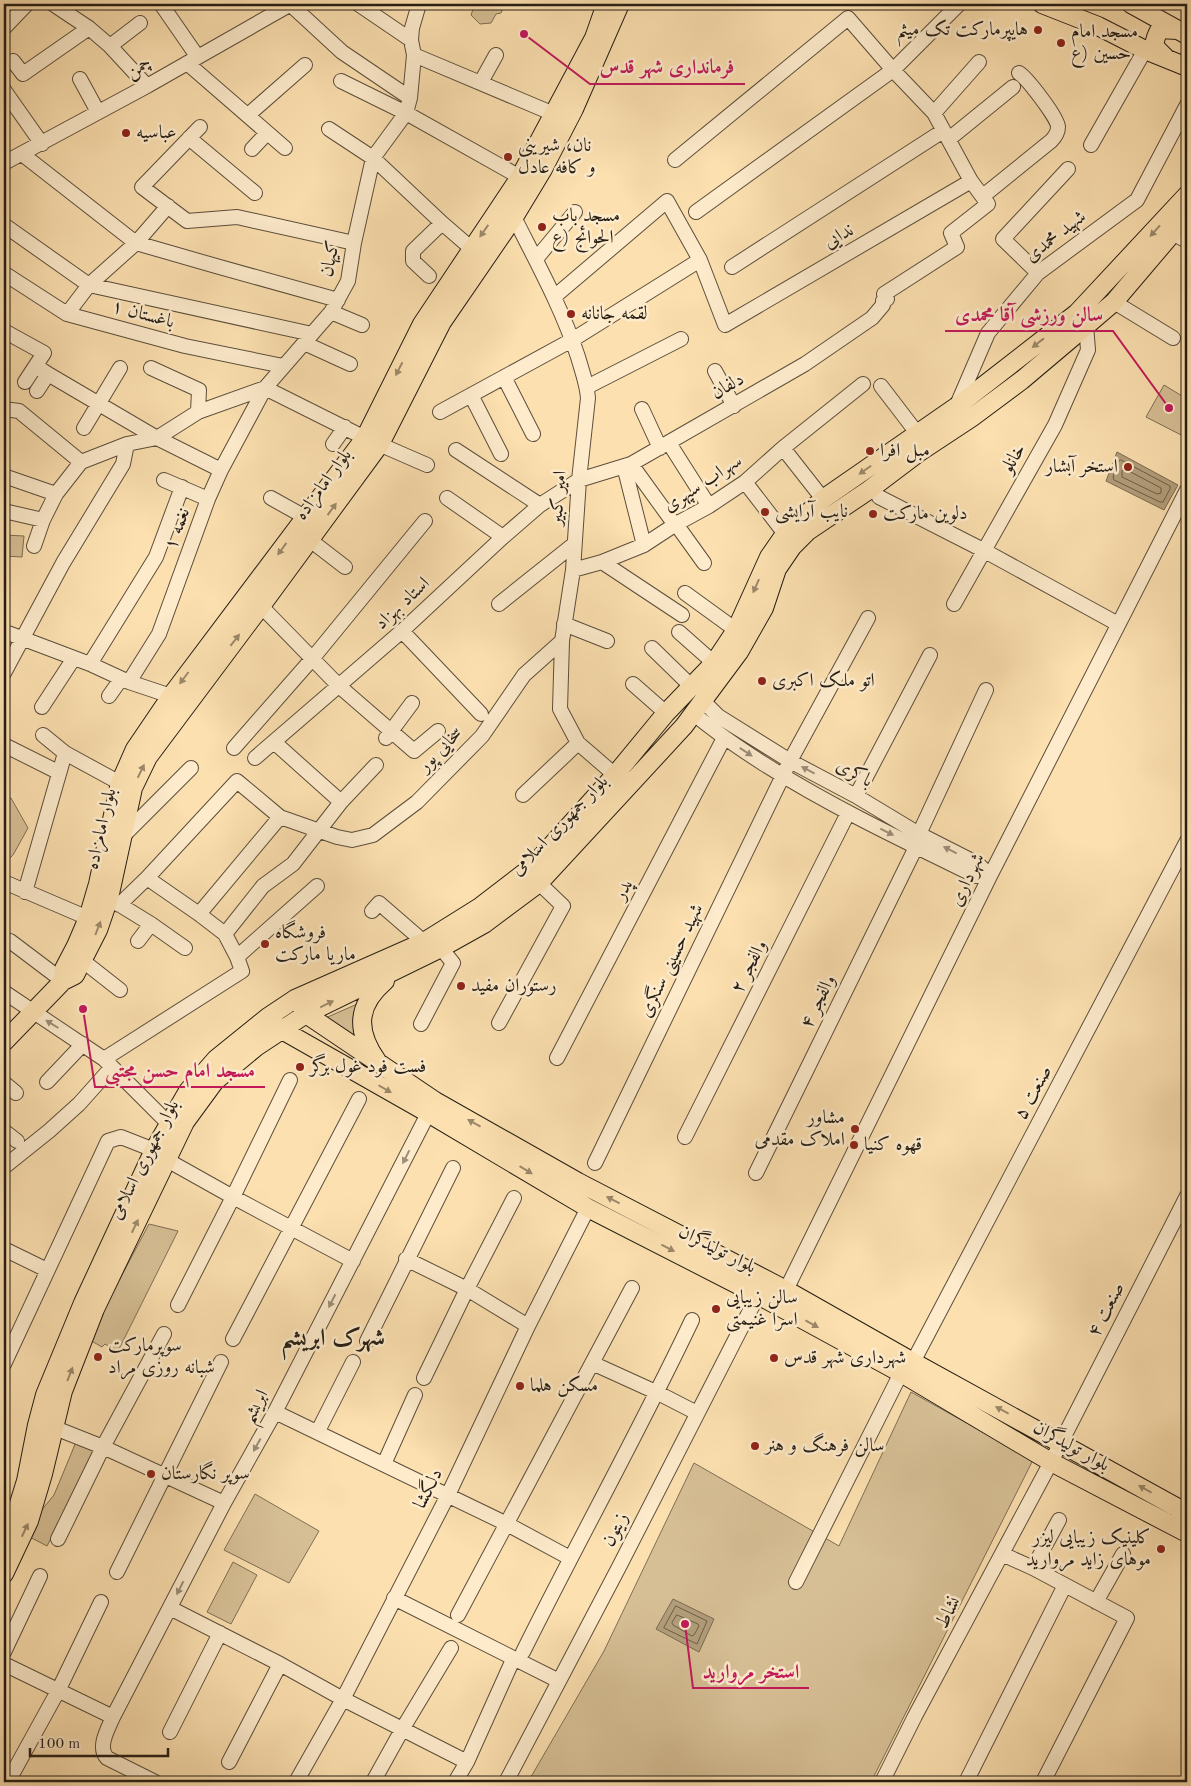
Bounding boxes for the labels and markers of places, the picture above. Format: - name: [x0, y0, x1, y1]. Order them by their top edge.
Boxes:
- place label: هایپرمارکت تک میثم: [897, 19, 1028, 48]
- place label: مسجد امام حسین (ع: [1071, 23, 1138, 68]
- marker: هایپرمارکت تک میثم: [1032, 24, 1044, 36]
- marker: مسجد امام حسین (ع: [1055, 37, 1067, 49]
- callout: فرمانداری شهر قدس: [590, 49, 745, 84]
- place label: عباسیه: [136, 124, 177, 143]
- marker: عباسیه: [120, 127, 132, 139]
- place label: نان، شیرینی و کافه عادل: [518, 137, 596, 178]
- marker: نان، شیرینی و کافه عادل: [502, 151, 514, 163]
- place label: مسجد باب الحوائج (ع: [552, 207, 620, 253]
- marker: مسجد باب الحوائج (ع: [536, 221, 548, 233]
- callout: سالن ورزشی آقا محمدی: [945, 296, 1113, 331]
- place label: لقمه جانانه: [581, 305, 647, 324]
- marker: لقمه جانانه: [565, 308, 577, 320]
- place label: مبل افرا: [880, 442, 930, 463]
- marker: مبل افرا: [864, 445, 876, 457]
- place label: استخر آبشار: [1043, 455, 1118, 478]
- marker: استخر آبشار: [1122, 461, 1134, 473]
- place label: نایب آرایشی: [775, 500, 848, 524]
- place label: دلوین مارکت: [883, 504, 968, 525]
- marker: نایب آرایشی: [759, 506, 771, 518]
- marker: دلوین مارکت: [867, 508, 879, 520]
- place label: اتو ملک اکبری: [772, 670, 875, 692]
- marker: اتو ملک اکبری: [756, 675, 768, 687]
- place label: فروشگاه ماریا مارکت: [275, 919, 356, 966]
- marker: فروشگاه ماریا مارکت: [259, 938, 271, 950]
- place label: رستوران مفید: [471, 977, 557, 997]
- marker: رستوران مفید: [455, 980, 467, 992]
- callout: مسجد امام حسن مجتبی: [95, 1052, 265, 1087]
- place label: فست فود غول برگر: [308, 1053, 426, 1078]
- marker: فست فود غول برگر: [294, 1061, 306, 1073]
- place label: مشاور املاک مقدمی: [755, 1109, 845, 1150]
- marker: مشاور املاک مقدمی: [849, 1123, 861, 1135]
- place label: قهوه کنیا: [864, 1135, 922, 1156]
- marker: قهوه کنیا: [848, 1139, 860, 1151]
- place label: سالن زیبایی اسرا غنیمتی: [726, 1289, 798, 1332]
- marker: سالن زیبایی اسرا غنیمتی: [710, 1303, 722, 1315]
- place label: سوپرمارکت شبانه روزی مراد: [108, 1336, 215, 1380]
- place label: شهرداری شهر قدس: [784, 1349, 906, 1369]
- marker: سوپرمارکت شبانه روزی مراد: [92, 1351, 104, 1363]
- marker: شهرداری شهر قدس: [768, 1352, 780, 1364]
- place label: مسکن هلما: [530, 1375, 598, 1398]
- marker: مسکن هلما: [514, 1380, 526, 1392]
- place label: سالن فرهنگ و هنر: [763, 1432, 885, 1458]
- marker: سالن فرهنگ و هنر: [749, 1440, 761, 1452]
- place label: سوپر نگارستان: [161, 1460, 250, 1485]
- marker: سوپر نگارستان: [145, 1468, 157, 1480]
- place label: کلینیک زیبایی لیزر موهای زاید مروارید: [1026, 1527, 1151, 1572]
- marker: کلینیک زیبایی لیزر موهای زاید مروارید: [1155, 1543, 1167, 1555]
- callout: استخر مروارید: [693, 1653, 809, 1688]

